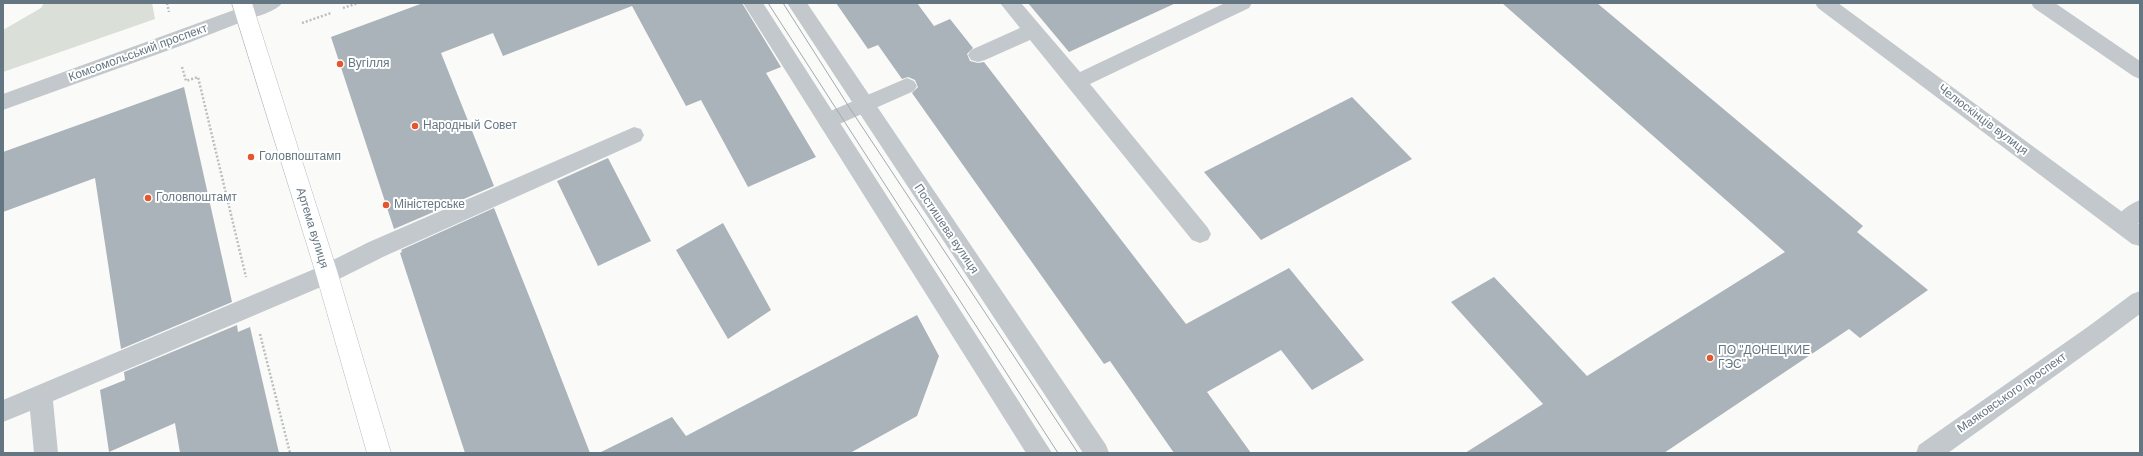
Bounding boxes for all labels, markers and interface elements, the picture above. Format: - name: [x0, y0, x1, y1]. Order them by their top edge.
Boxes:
- street label: Комсомольський проспект: [67, 21, 209, 85]
- place label: Вугілля: [348, 57, 389, 71]
- marker: Вугілля: [335, 59, 345, 69]
- street label: Челюскінців вулиця: [1935, 81, 2031, 159]
- place label: Народный Совет: [423, 119, 517, 133]
- marker: Народный Совет: [410, 121, 420, 131]
- place label: Головпоштамп: [259, 150, 341, 164]
- marker: Головпоштамп: [246, 152, 256, 162]
- street label: Постишева вулиця: [911, 181, 981, 277]
- street label: Артема вулиця: [293, 186, 331, 270]
- place label: Головпоштамт: [156, 191, 237, 205]
- marker: Головпоштамт: [143, 193, 153, 203]
- place label: Міністерське: [394, 198, 465, 212]
- marker: Міністерське: [381, 200, 391, 210]
- place label: ПО "ДОНЕЦКИЕ ГЭС": [1718, 344, 1810, 372]
- street label: Маяковського проспект: [1955, 350, 2069, 436]
- marker: ПО "ДОНЕЦКИЕ ГЭС": [1705, 353, 1715, 363]

